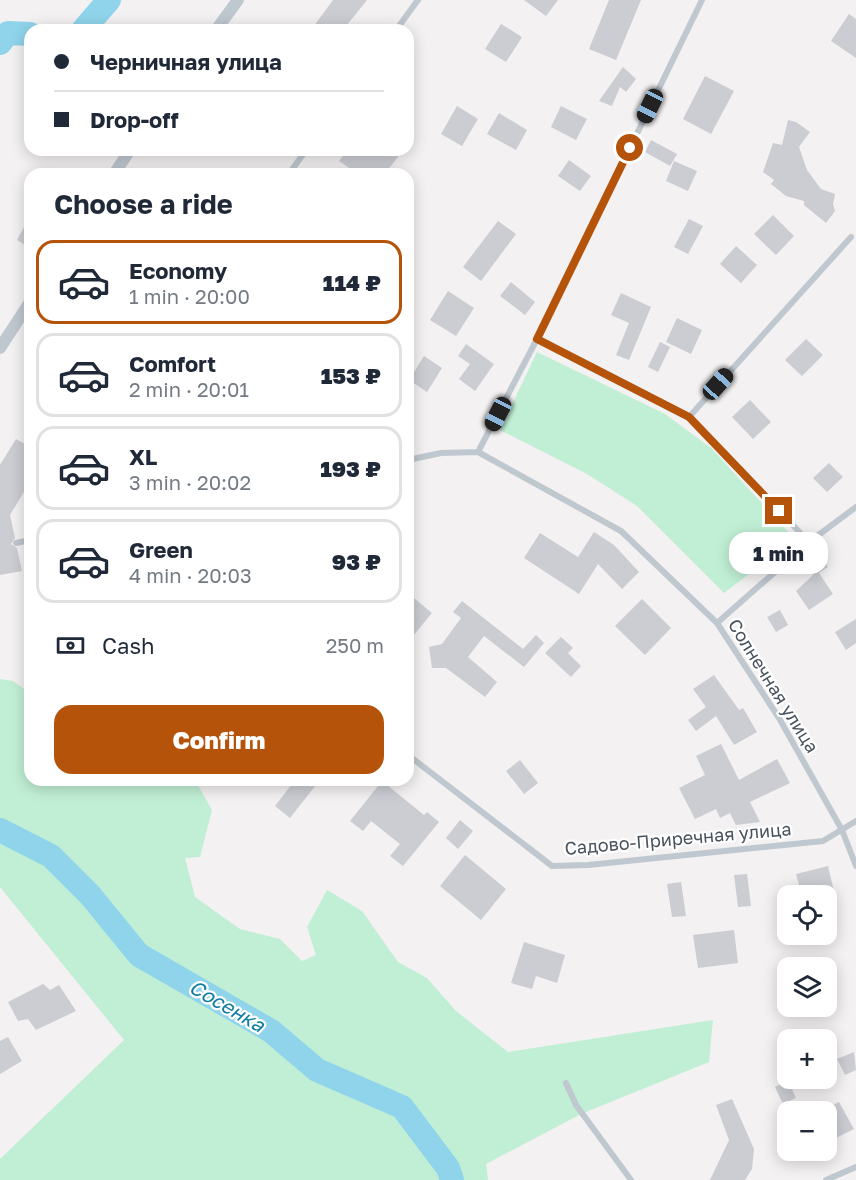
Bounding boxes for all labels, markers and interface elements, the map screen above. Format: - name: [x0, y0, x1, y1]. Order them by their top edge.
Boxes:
- text: Черничная улица: [90, 48, 282, 75]
- car: [634, 86, 666, 126]
- text: Drop-off: [90, 106, 179, 133]
- route start: [616, 134, 643, 161]
- text: Choose a ride: [54, 188, 233, 220]
- icon: car: [57, 255, 111, 309]
- text: Economy: [129, 257, 227, 284]
- text: 114 ₽: [323, 269, 381, 296]
- text: 1 min · 20:00: [129, 284, 250, 308]
- icon: car: [57, 348, 111, 402]
- text: Comfort: [129, 350, 216, 377]
- text: 153 ₽: [321, 362, 381, 389]
- car: [699, 365, 737, 403]
- text: 2 min · 20:01: [129, 377, 249, 401]
- car: [482, 394, 514, 434]
- icon: car: [57, 441, 111, 495]
- text: XL: [129, 443, 157, 470]
- text: 193 ₽: [320, 455, 381, 482]
- text: 3 min · 20:02: [129, 470, 251, 494]
- route end: [765, 497, 792, 524]
- callout: 1 min: [730, 532, 828, 574]
- icon: car: [57, 534, 111, 588]
- text: Green: [129, 536, 193, 563]
- text: 1 min: [753, 541, 804, 565]
- text: 93 ₽: [332, 548, 381, 575]
- text: 4 min · 20:03: [129, 563, 252, 587]
- street label: Солнечная улица: [724, 615, 824, 756]
- icon: cash: [54, 629, 87, 662]
- text: Cash: [102, 632, 155, 659]
- text: 250 m: [326, 633, 384, 657]
- button: Confirm: [54, 705, 384, 774]
- street label: Садово-Приречная улица: [564, 817, 792, 859]
- map controls: [777, 885, 837, 1161]
- button: locate: [777, 885, 837, 945]
- button: layers: [777, 957, 837, 1017]
- water label: Сосенка: [186, 974, 270, 1037]
- button: +: [777, 1029, 837, 1089]
- button: −: [777, 1101, 837, 1161]

